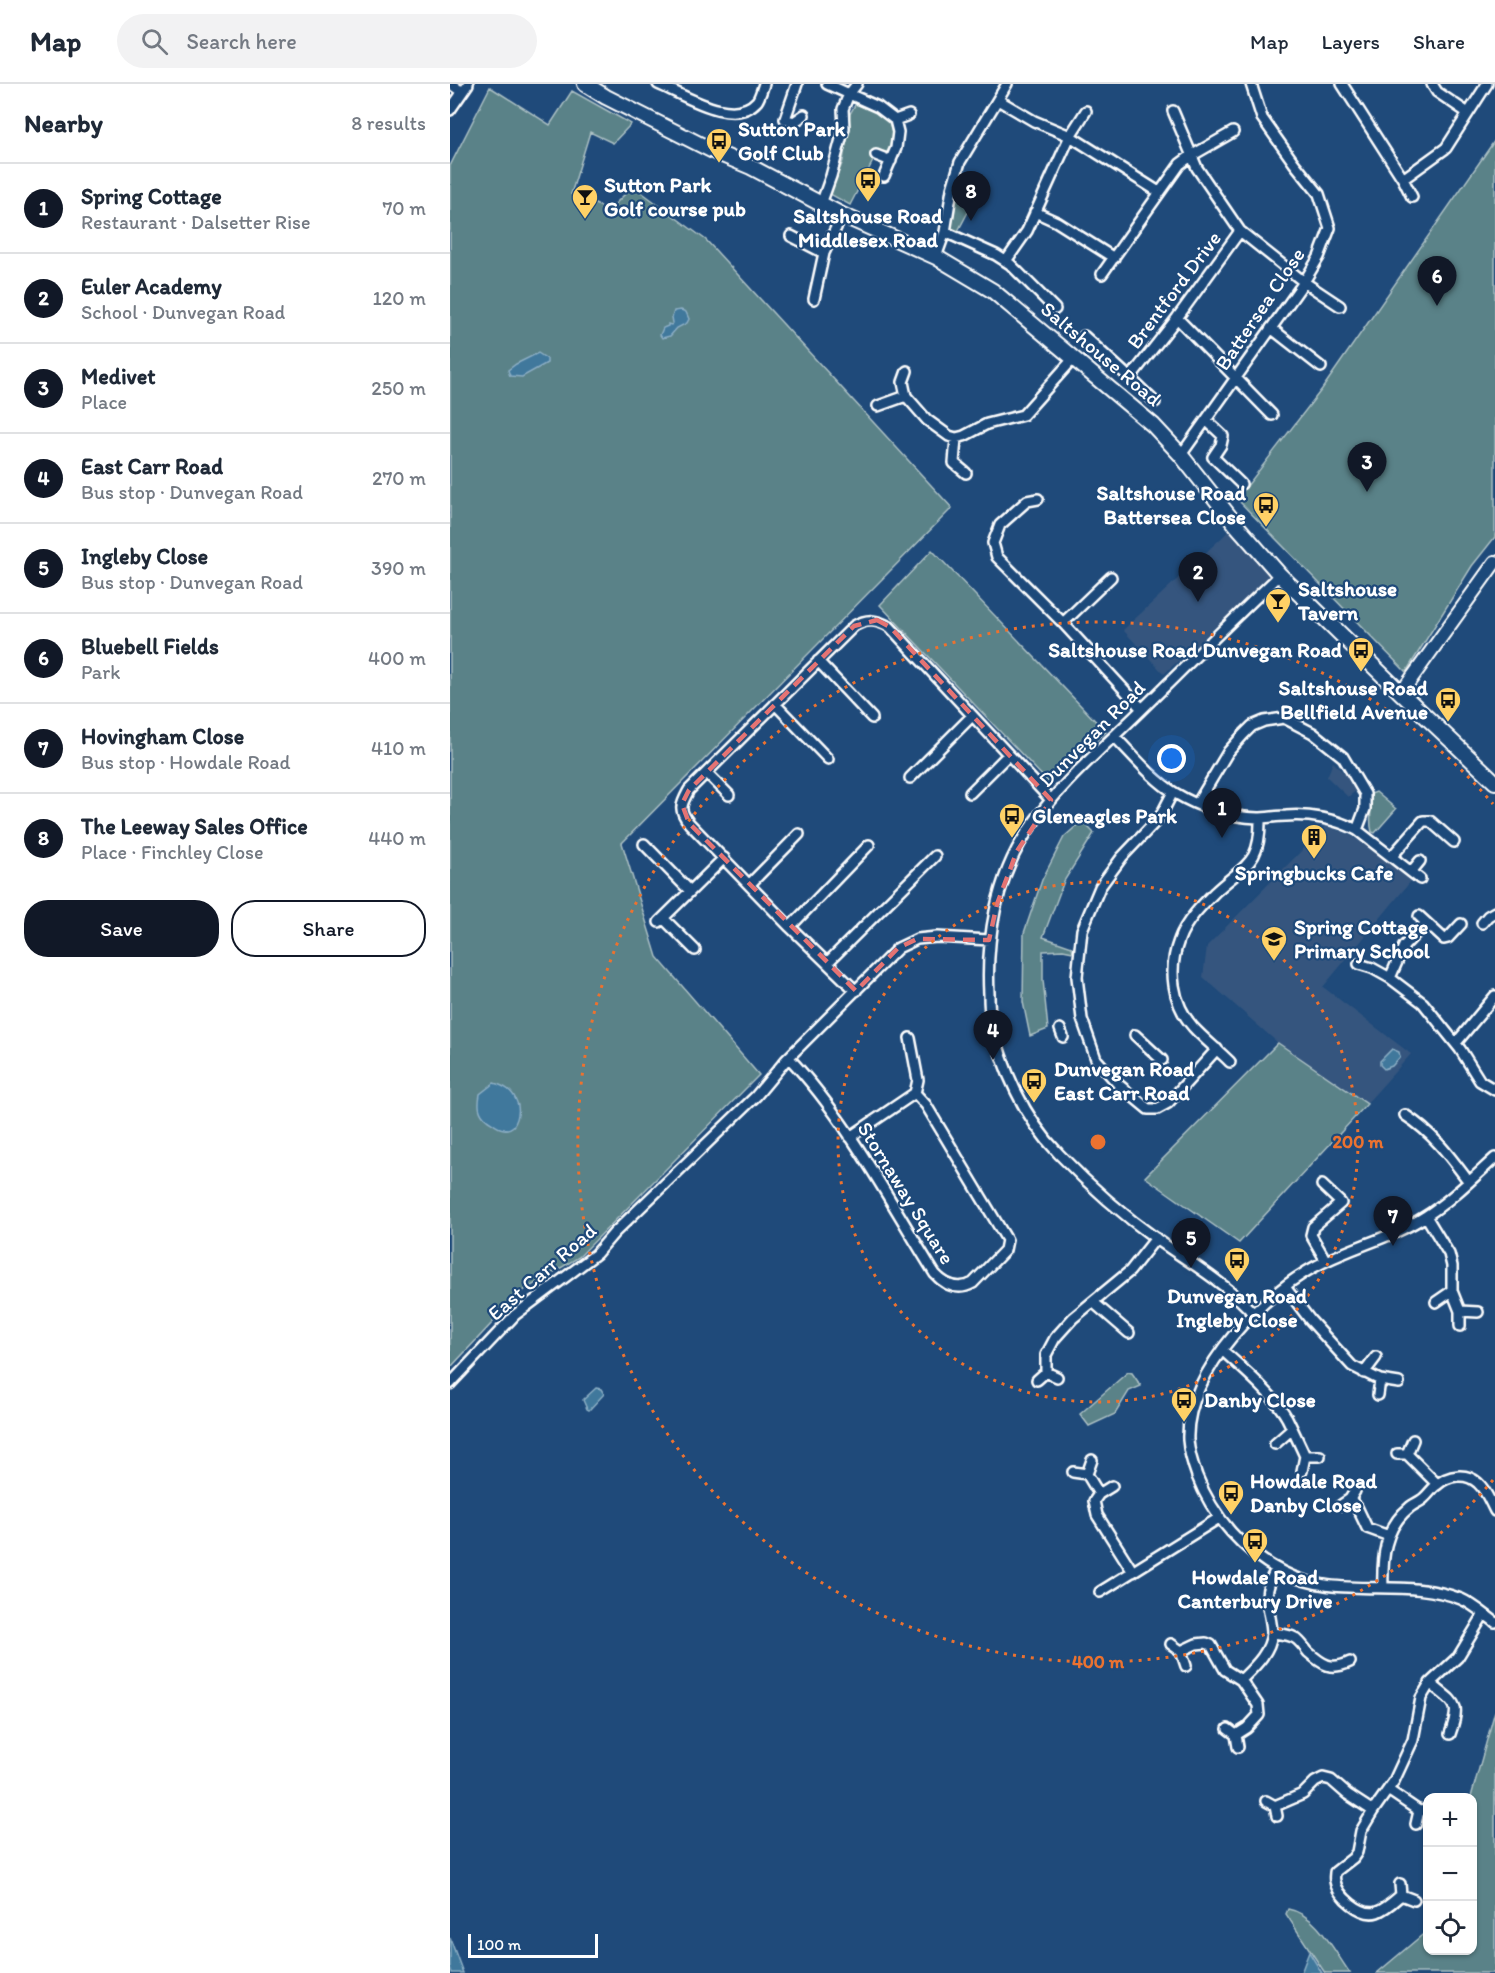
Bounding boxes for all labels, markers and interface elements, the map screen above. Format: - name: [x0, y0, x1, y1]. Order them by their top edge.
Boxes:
- search box: [117, 14, 537, 68]
- text: Map: [30, 24, 81, 58]
- icon: search: [138, 25, 171, 58]
- text: Search here: [186, 28, 297, 55]
- text: Map: [1250, 29, 1289, 54]
- text: Layers: [1322, 29, 1380, 54]
- text: Share: [1413, 29, 1465, 54]
- text: Nearby: [24, 107, 103, 139]
- text: 8 results: [351, 111, 426, 135]
- place label: Sutton Park Golf Club: [738, 116, 846, 165]
- bus stop icon: Sutton Park Golf Club: [704, 126, 734, 164]
- bus stop icon: Saltshouse Road Middlesex Road: [853, 165, 883, 203]
- place label: Sutton Park Golf course pub: [604, 172, 746, 222]
- pin: 8: [952, 172, 990, 221]
- bar icon: Sutton Park Golf course pub: [570, 182, 600, 220]
- text: Spring Cottage: [81, 183, 222, 210]
- text: 1: [39, 196, 48, 220]
- text: 70 m: [382, 196, 426, 220]
- place label: Saltshouse Road Middlesex Road: [793, 203, 943, 252]
- text: Restaurant · Dalsetter Rise: [81, 210, 310, 234]
- street label: Brentford Drive: [1121, 226, 1226, 354]
- street label: Battersea Close: [1209, 243, 1310, 375]
- pin: 6: [1418, 256, 1456, 306]
- text: Euler Academy: [81, 273, 222, 300]
- text: 2: [38, 286, 49, 310]
- text: 120 m: [373, 286, 426, 310]
- street label: Saltshouse Road: [1036, 296, 1167, 412]
- text: School · Dunvegan Road: [81, 300, 285, 324]
- text: Medivet: [81, 363, 156, 390]
- text: 3: [38, 376, 49, 400]
- text: 250 m: [371, 376, 426, 400]
- text: Place: [81, 390, 127, 414]
- pin: 3: [1348, 442, 1386, 492]
- text: East Carr Road: [81, 453, 223, 480]
- text: 4: [37, 466, 50, 490]
- text: 270 m: [372, 466, 426, 490]
- text: Bus stop · Dunvegan Road: [81, 480, 303, 504]
- place label: Saltshouse Road Battersea Close: [1097, 480, 1247, 529]
- bus stop icon: Saltshouse Road Battersea Close: [1251, 490, 1281, 528]
- text: Ingleby Close: [81, 543, 208, 570]
- pin: 2: [1178, 552, 1218, 602]
- text: 5: [38, 556, 49, 580]
- text: 390 m: [371, 556, 426, 580]
- text: Bus stop · Dunvegan Road: [81, 570, 303, 594]
- place label: Saltshouse Tavern: [1297, 576, 1397, 625]
- bar icon: Saltshouse Tavern: [1263, 586, 1293, 624]
- text: Bluebell Fields: [81, 633, 219, 660]
- bus stop icon: Saltshouse Road Dunvegan Road: [1346, 635, 1376, 673]
- place label: Saltshouse Road Dunvegan Road: [1048, 637, 1343, 663]
- text: 6: [38, 646, 49, 670]
- text: 400 m: [368, 646, 426, 670]
- text: Park: [81, 660, 120, 684]
- street label: Dunvegan Road: [1033, 675, 1150, 792]
- place label: Saltshouse Road Bellfield Avenue: [1279, 675, 1429, 724]
- bus stop icon: Saltshouse Road Bellfield Avenue: [1433, 685, 1463, 723]
- text: Hovingham Close: [81, 723, 244, 750]
- text: 7: [39, 736, 48, 760]
- text: 410 m: [371, 736, 426, 760]
- your location: [1157, 744, 1186, 773]
- text: Bus stop · Howdale Road: [81, 750, 290, 774]
- pin: 1: [1202, 788, 1242, 838]
- bus stop icon: Gleneagles Park: [997, 801, 1027, 839]
- place label: Gleneagles Park: [1032, 803, 1178, 829]
- text: The Leeway Sales Office: [81, 813, 308, 840]
- building icon: Springbucks Cafe: [1299, 822, 1329, 860]
- text: 8: [38, 826, 49, 850]
- text: 440 m: [368, 826, 426, 850]
- text: Place · Finchley Close: [81, 840, 263, 864]
- place label: Springbucks Cafe: [1235, 860, 1393, 886]
- button: Save: [24, 900, 219, 957]
- button: Share: [231, 900, 426, 957]
- place label: Spring Cottage Primary School: [1294, 914, 1431, 964]
- school or university icon: Spring Cottage Primary School: [1259, 924, 1289, 962]
- pin: 4: [974, 1010, 1012, 1060]
- place label: Dunvegan Road East Carr Road: [1054, 1056, 1195, 1105]
- bus stop icon: Dunvegan Road East Carr Road: [1019, 1066, 1049, 1104]
- street label: Stornaway Square: [853, 1117, 960, 1269]
- text: 200 m: [1333, 1131, 1384, 1153]
- centre of rings: [1088, 1132, 1108, 1152]
- pin: 7: [1374, 1196, 1412, 1246]
- street label: East Carr Road: [482, 1218, 601, 1326]
- pin: 5: [1172, 1218, 1210, 1268]
- bus stop icon: Dunvegan Road Ingleby Close: [1222, 1245, 1252, 1283]
- place label: Dunvegan Road Ingleby Close: [1167, 1283, 1308, 1333]
- bus stop icon: Danby Close: [1169, 1385, 1199, 1423]
- place label: Danby Close: [1204, 1387, 1316, 1413]
- place label: Howdale Road Danby Close: [1250, 1468, 1378, 1518]
- bus stop icon: Howdale Road Danby Close: [1216, 1478, 1246, 1516]
- bus stop icon: Howdale Road Canterbury Drive: [1240, 1526, 1270, 1564]
- place label: Howdale Road Canterbury Drive: [1178, 1564, 1332, 1614]
- text: 400 m: [1072, 1651, 1125, 1673]
- map controls: [1423, 1793, 1477, 1955]
- button: +: [1423, 1793, 1477, 1847]
- button: −: [1423, 1847, 1477, 1901]
- button: locate: [1423, 1901, 1477, 1955]
- scale bar: [468, 1931, 598, 1958]
- text: 100 m: [477, 1935, 521, 1954]

